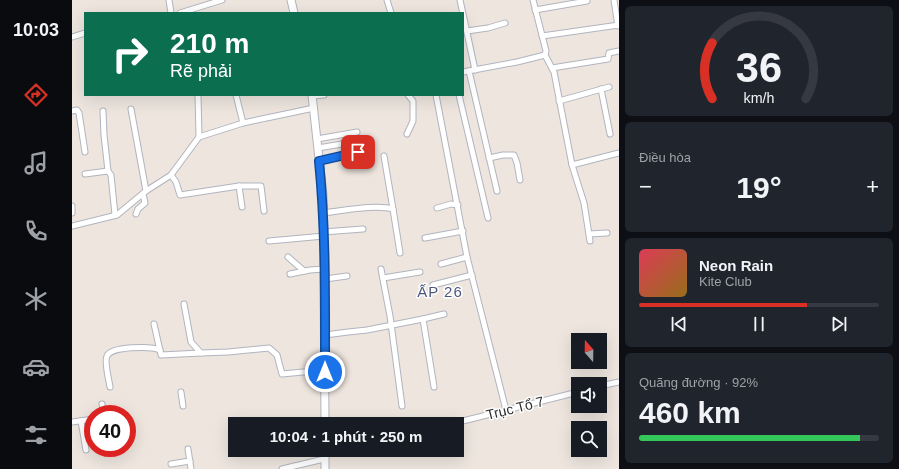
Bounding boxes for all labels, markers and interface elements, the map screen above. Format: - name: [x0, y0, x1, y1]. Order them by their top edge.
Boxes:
- text: 10:03: [13, 20, 59, 40]
- icon: right: [104, 28, 156, 80]
- text: 210 m: [170, 28, 249, 59]
- text: 36: [736, 44, 782, 91]
- text: Rẽ phải: [170, 61, 232, 81]
- icon: directions: [22, 81, 50, 109]
- text: km/h: [744, 89, 775, 105]
- pin: [341, 135, 375, 169]
- icon: arrive: [347, 141, 369, 163]
- icon: music: [22, 149, 50, 177]
- text: Điều hòa: [639, 150, 691, 165]
- text: 19°: [736, 171, 782, 204]
- text: −: [639, 174, 652, 199]
- text: +: [866, 174, 879, 199]
- icon: phone: [22, 217, 50, 245]
- text: Neon Rain: [699, 257, 773, 274]
- text: Kite Club: [699, 274, 752, 289]
- district label: ẤP 26: [417, 283, 463, 300]
- icon: climate: [22, 285, 50, 313]
- icon: previous: [668, 313, 690, 335]
- icon: pause: [748, 313, 770, 335]
- icon: next: [828, 313, 850, 335]
- north arrow: [571, 333, 607, 369]
- map controls: [571, 333, 607, 457]
- position arrow: [304, 351, 346, 393]
- icon: car: [22, 353, 50, 381]
- text: Quãng đường · 92%: [639, 375, 758, 390]
- button: sound: [571, 377, 607, 413]
- street label: Trục Tổ 7: [484, 393, 546, 423]
- text: 460 km: [639, 396, 741, 429]
- speed limit sign: 40: [84, 405, 136, 457]
- icon: filters: [22, 421, 50, 449]
- button: search: [571, 421, 607, 457]
- text: 10:04 · 1 phút · 250 m: [270, 428, 422, 445]

